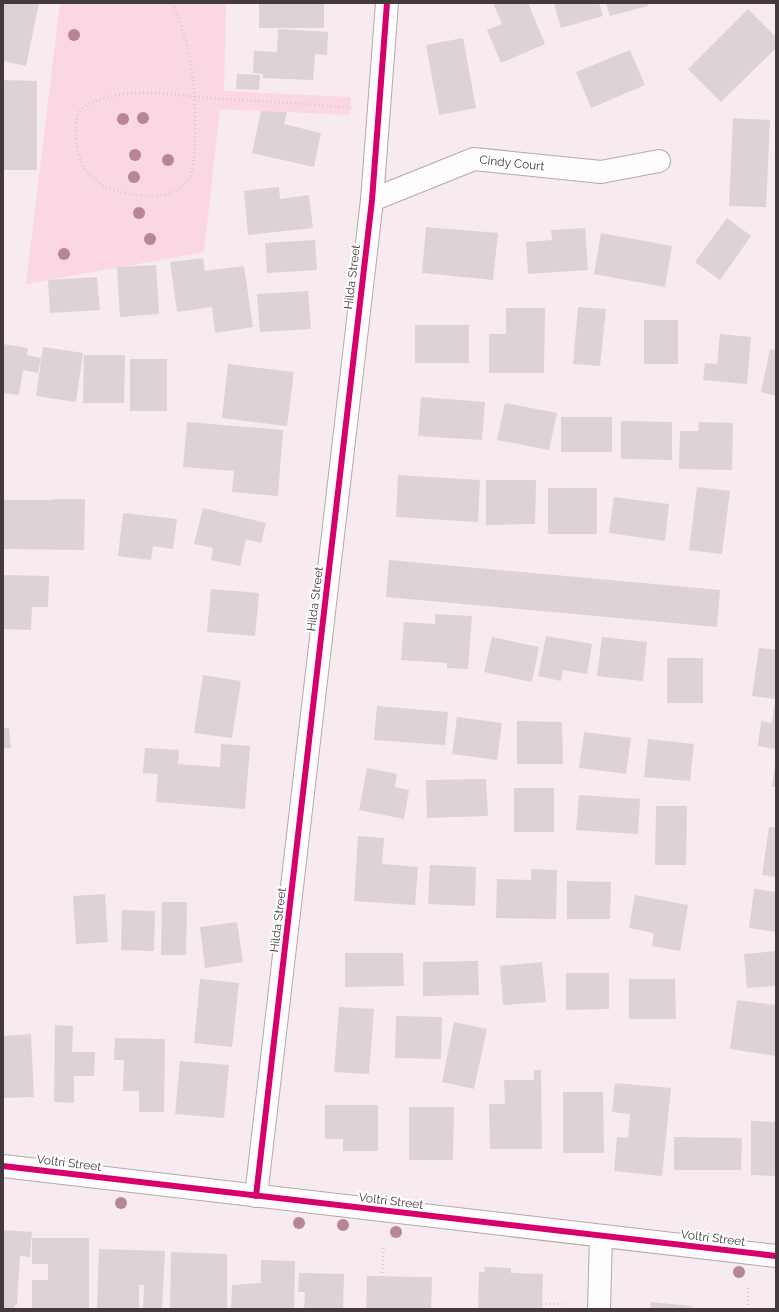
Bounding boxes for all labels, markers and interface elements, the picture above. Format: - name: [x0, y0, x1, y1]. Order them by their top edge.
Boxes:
- street label: Cindy Court: [479, 153, 545, 173]
- street label: Hilda Street: [341, 244, 363, 310]
- street label: Hilda Street: [304, 566, 326, 632]
- street label: Hilda Street: [267, 887, 289, 953]
- street label: Voltri Street: [36, 1152, 102, 1174]
- street label: Voltri Street: [358, 1190, 424, 1212]
- street label: Voltri Street: [680, 1227, 746, 1249]

